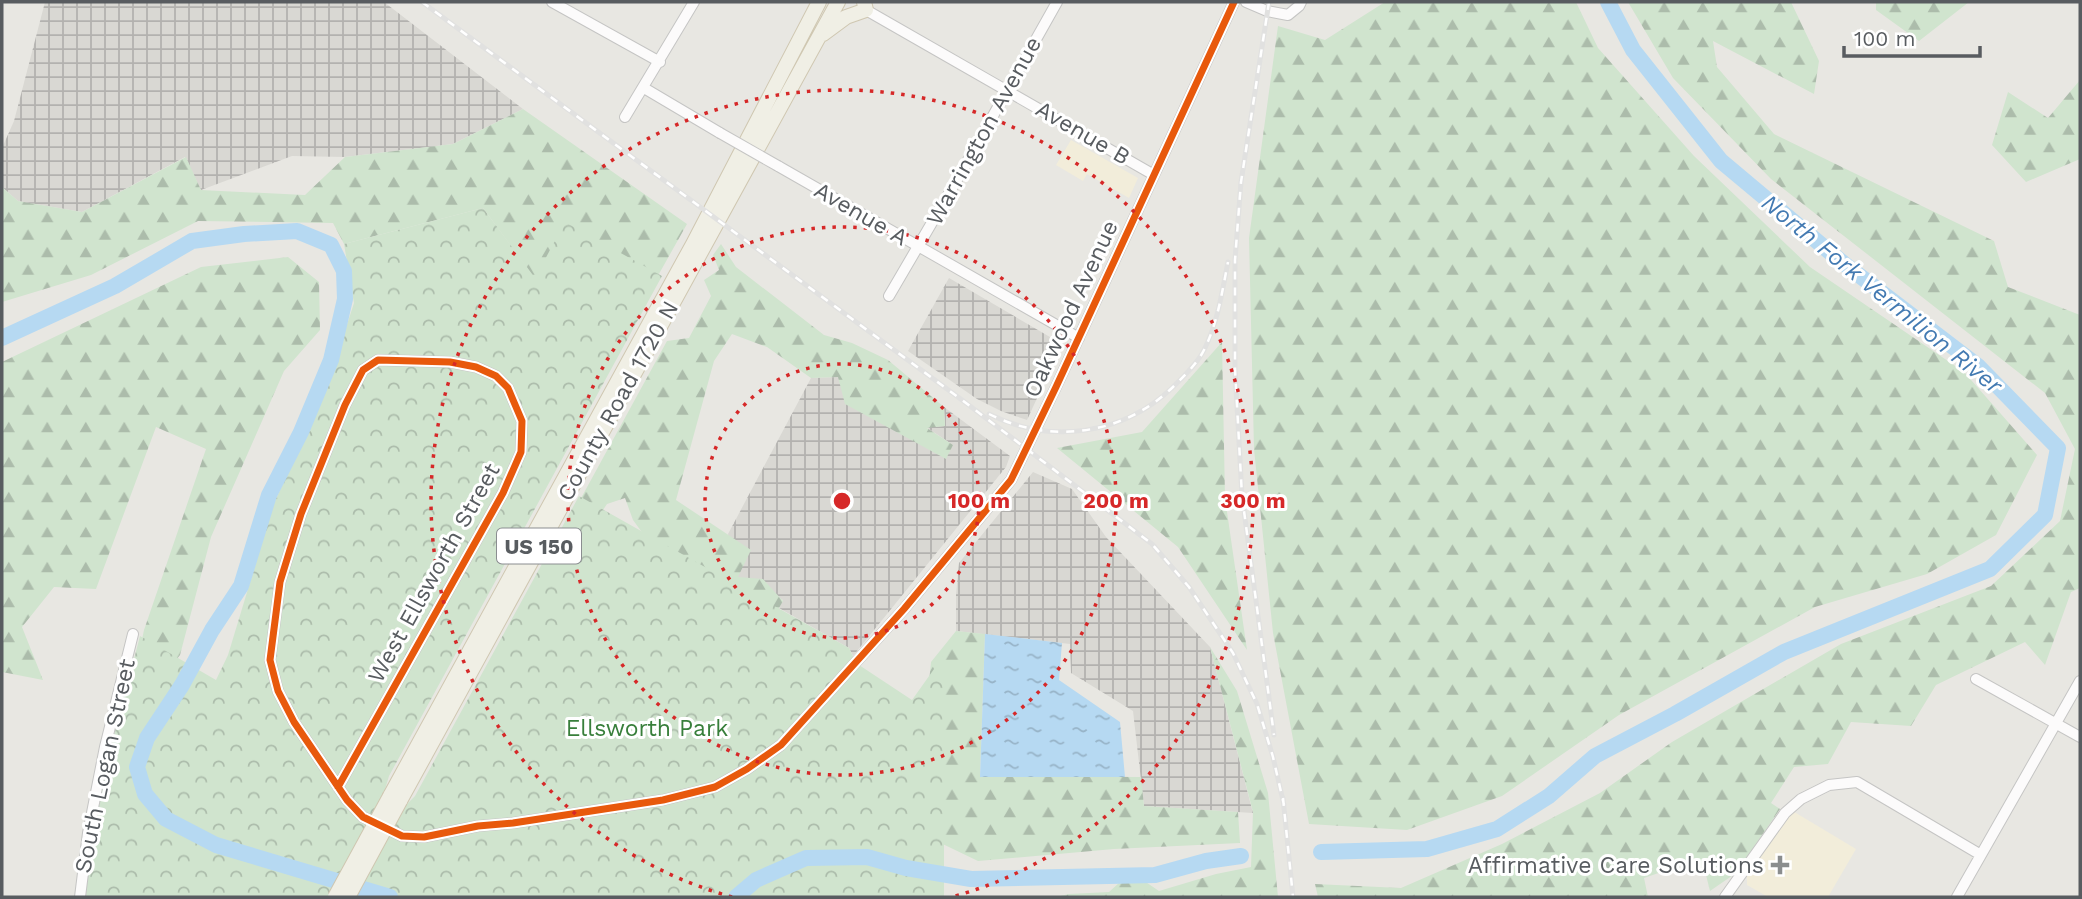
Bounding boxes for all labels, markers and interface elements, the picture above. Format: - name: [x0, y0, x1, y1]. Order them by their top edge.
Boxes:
- scale bar: [1844, 14, 1980, 58]
- text: 100 m: [1854, 26, 1916, 51]
- street label: Warrington Avenue: [921, 32, 1047, 230]
- street label: Avenue B: [1031, 95, 1135, 171]
- street label: Avenue A: [809, 176, 913, 252]
- water label: North Fork Vermilion River: [1756, 188, 2009, 401]
- street label: Oakwood Avenue: [1018, 216, 1124, 402]
- street label: County Road 1720 N: [552, 296, 684, 506]
- street label: West Ellsworth Street: [362, 458, 506, 687]
- text: 100 m: [948, 488, 1010, 513]
- text: 200 m: [1083, 488, 1149, 513]
- text: 300 m: [1220, 488, 1286, 513]
- centre of rings: [830, 489, 854, 513]
- road number: US 150: [497, 528, 581, 564]
- street label: South Logan Street: [69, 656, 141, 876]
- park label: Ellsworth Park: [566, 715, 728, 742]
- place label: Affirmative Care Solutions: [1468, 852, 1764, 879]
- marker: Affirmative Care Solutions: [1770, 855, 1790, 875]

